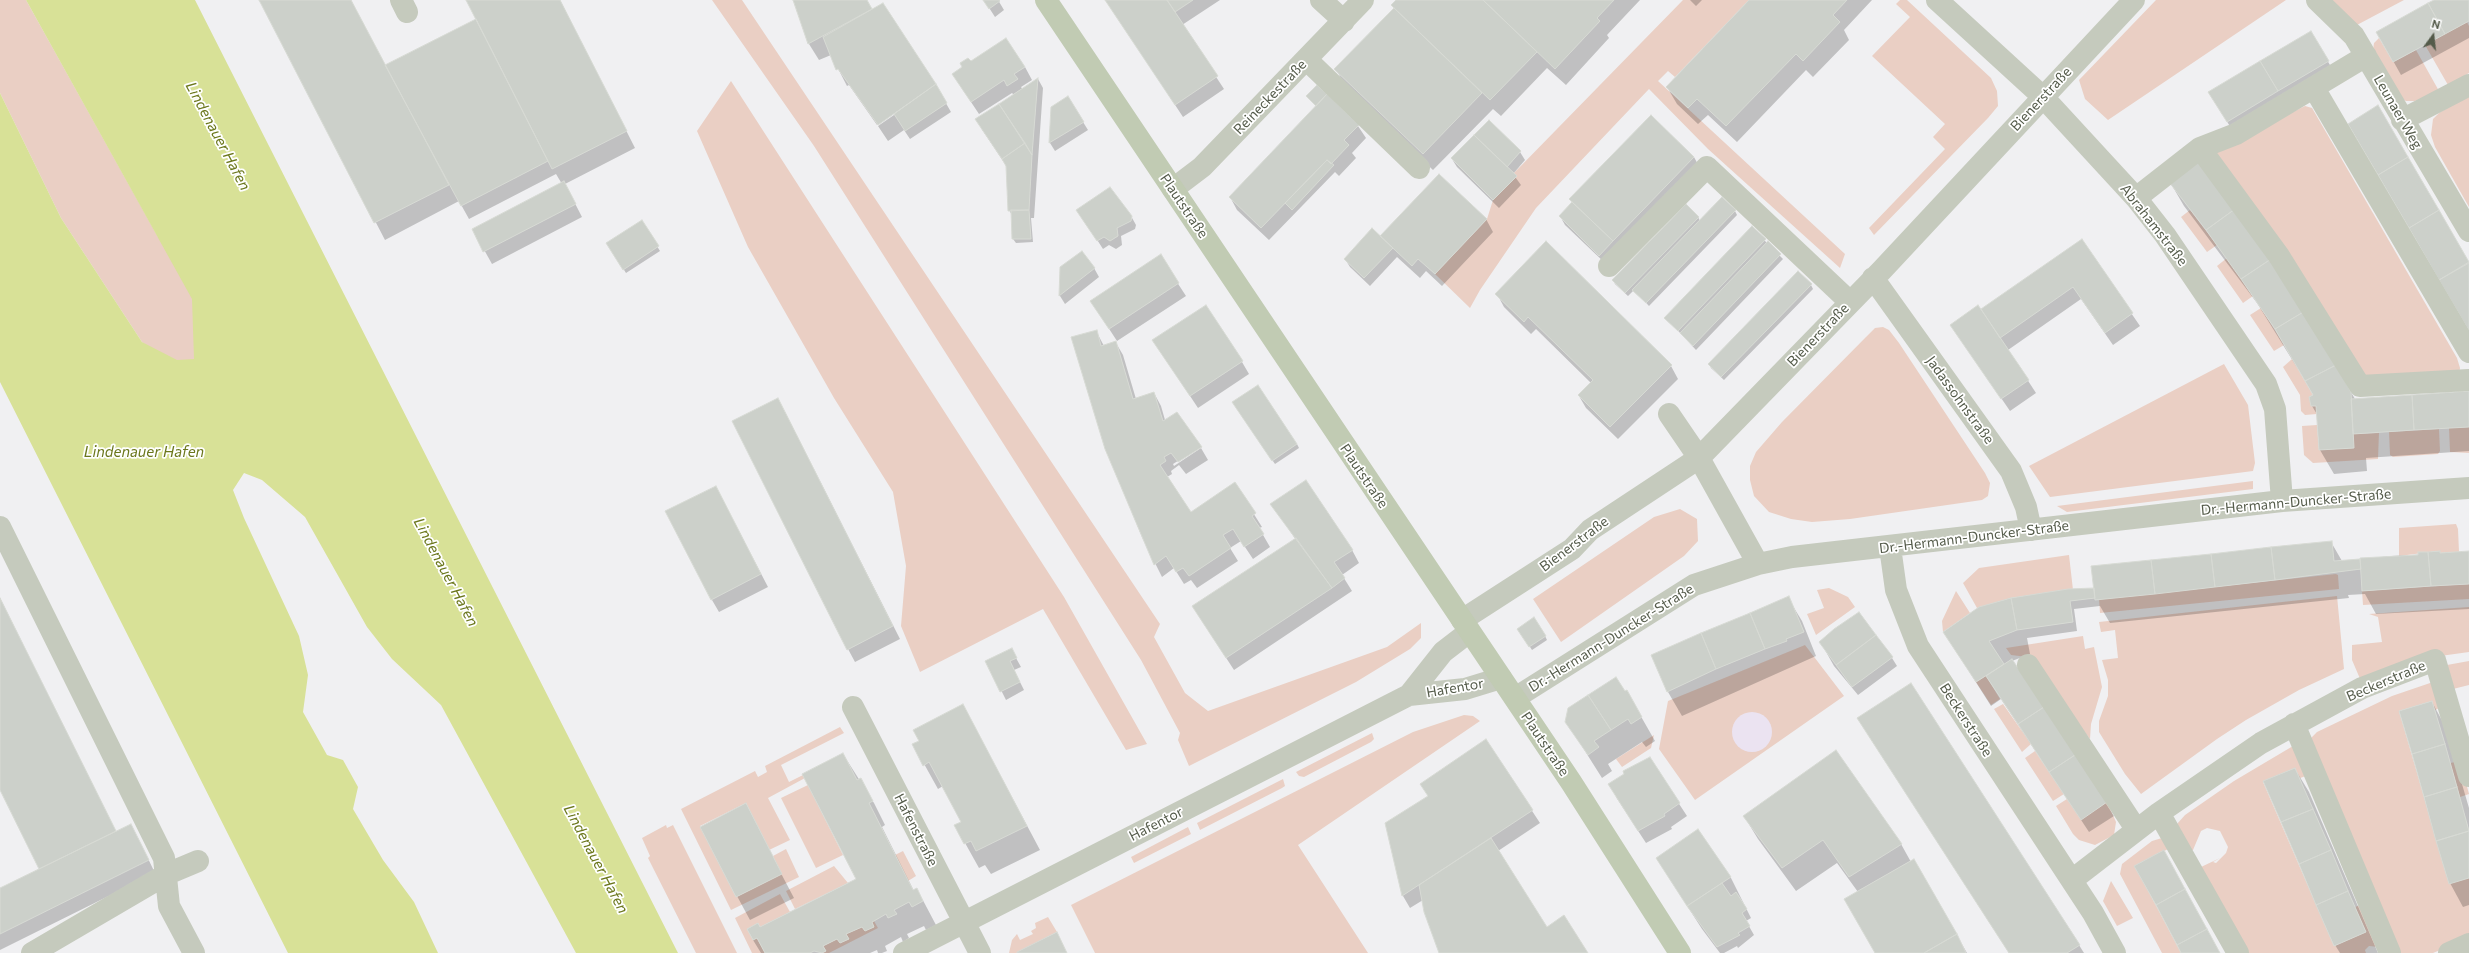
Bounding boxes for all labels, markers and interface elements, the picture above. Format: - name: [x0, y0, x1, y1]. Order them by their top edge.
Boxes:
- north arrow: [2413, 16, 2453, 56]
- text: N: [2431, 17, 2442, 31]
- street label: Reineckestraße: [1230, 56, 1310, 138]
- street label: Bienerstraße: [2007, 63, 2075, 135]
- street label: Leunaer Weg: [2370, 72, 2426, 152]
- water label: Lindenauer Hafen: [182, 79, 254, 193]
- street label: Plautstraße: [1156, 171, 1212, 241]
- street label: Abrahamstraße: [2117, 181, 2191, 269]
- street label: Bienerstraße: [1784, 300, 1852, 370]
- street label: Jadassohnstraße: [1922, 353, 1998, 447]
- street label: Plautstraße: [1336, 441, 1392, 511]
- water label: Lindenauer Hafen: [84, 443, 204, 461]
- street label: Dr.-Hermann-Duncker-Straße: [2200, 485, 2392, 519]
- street label: Bienerstraße: [1536, 513, 1612, 575]
- water label: Lindenauer Hafen: [410, 515, 482, 629]
- street label: Dr.-Hermann-Duncker-Straße: [1878, 517, 2070, 557]
- street label: Dr.-Hermann-Duncker-Straße: [1526, 580, 1696, 696]
- street label: Beckerstraße: [2344, 657, 2428, 705]
- street label: Hafentor: [1425, 675, 1485, 701]
- street label: Beckerstraße: [1936, 680, 1996, 760]
- street label: Plautstraße: [1517, 709, 1573, 779]
- street label: Hafenstraße: [891, 791, 941, 869]
- water label: Lindenauer Hafen: [560, 802, 632, 916]
- street label: Hafentor: [1126, 803, 1186, 845]

